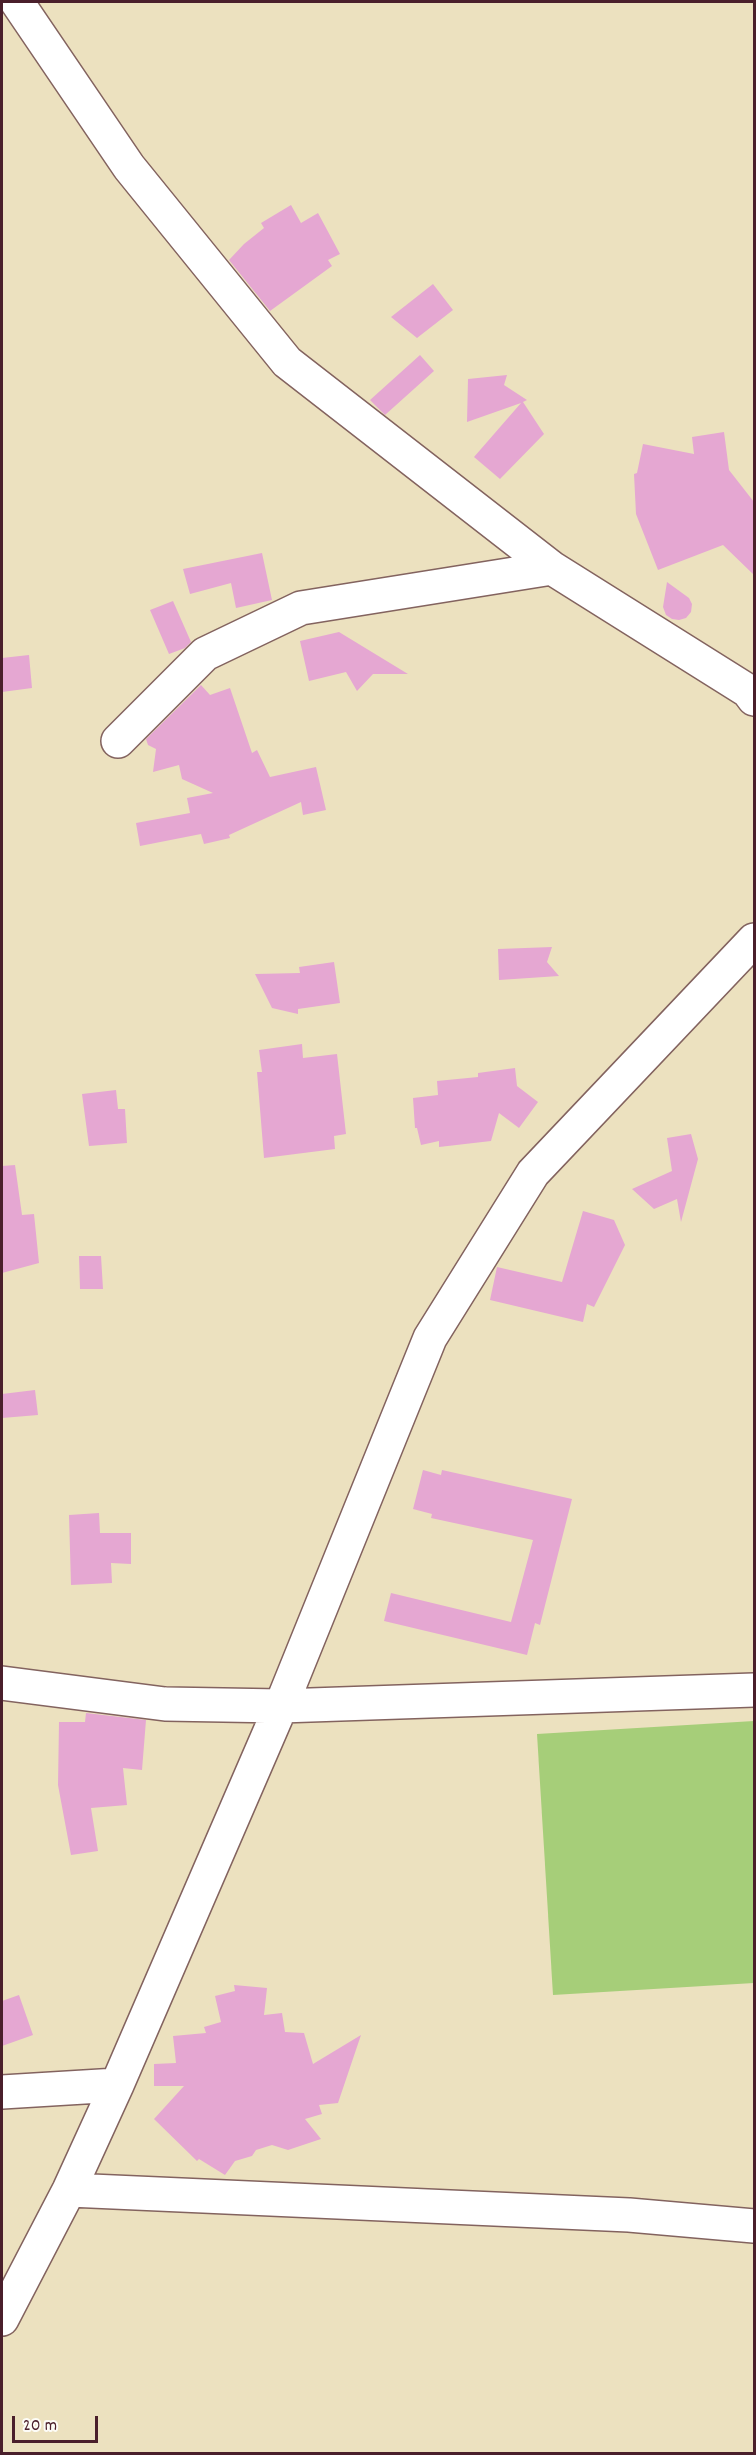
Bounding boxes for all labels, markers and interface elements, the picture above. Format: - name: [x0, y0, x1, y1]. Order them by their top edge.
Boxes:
- scale bar: [15, 2404, 100, 2442]
- text: 20 m: [23, 2414, 57, 2439]

